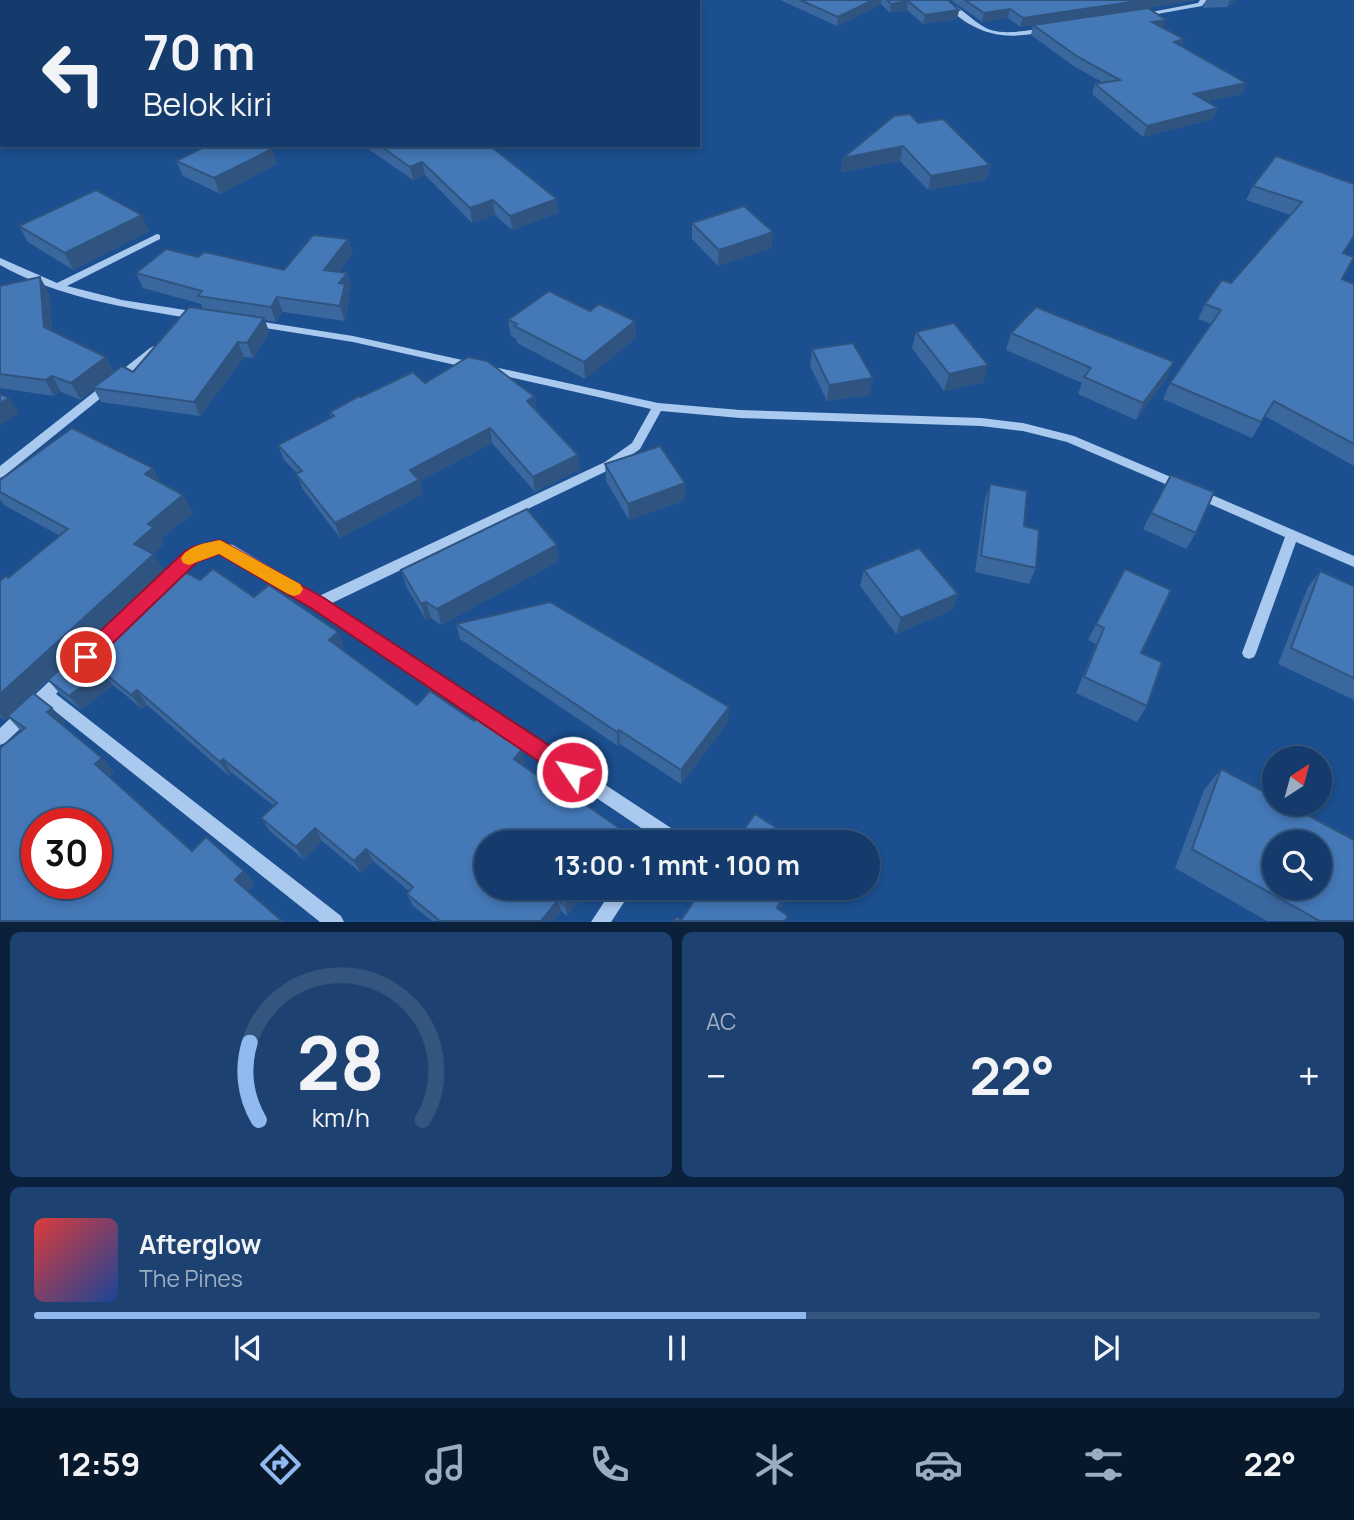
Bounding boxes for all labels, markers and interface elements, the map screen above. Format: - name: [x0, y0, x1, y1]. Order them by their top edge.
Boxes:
- text: 70 m: [143, 18, 255, 85]
- icon: left: [28, 28, 119, 119]
- text: Belok kiri: [143, 82, 272, 126]
- pin: [56, 627, 116, 687]
- icon: arrive: [67, 638, 105, 676]
- position arrow: [535, 735, 609, 809]
- north arrow: [1262, 746, 1332, 816]
- map controls: [1262, 746, 1332, 900]
- speed limit sign: 30: [21, 808, 112, 899]
- button: search: [1262, 830, 1332, 900]
- text: 13:00 · 1 mnt · 100 m: [554, 847, 800, 883]
- text: AC: [706, 1005, 737, 1037]
- text: 28: [297, 1013, 385, 1113]
- text: 22°: [970, 1040, 1055, 1111]
- text: −: [706, 1049, 727, 1101]
- text: +: [1298, 1049, 1320, 1101]
- text: km/h: [312, 1100, 370, 1135]
- text: Afterglow: [139, 1226, 261, 1262]
- text: The Pines: [139, 1262, 243, 1294]
- icon: previous: [229, 1329, 267, 1367]
- icon: pause: [658, 1329, 696, 1367]
- icon: next: [1087, 1329, 1125, 1367]
- icon: directions: [256, 1440, 305, 1489]
- icon: music: [421, 1440, 470, 1489]
- icon: phone: [585, 1440, 634, 1489]
- icon: climate: [750, 1440, 799, 1489]
- icon: car: [914, 1440, 963, 1489]
- icon: filters: [1079, 1440, 1128, 1489]
- text: 12:59: [58, 1442, 140, 1486]
- text: 22°: [1244, 1442, 1296, 1486]

